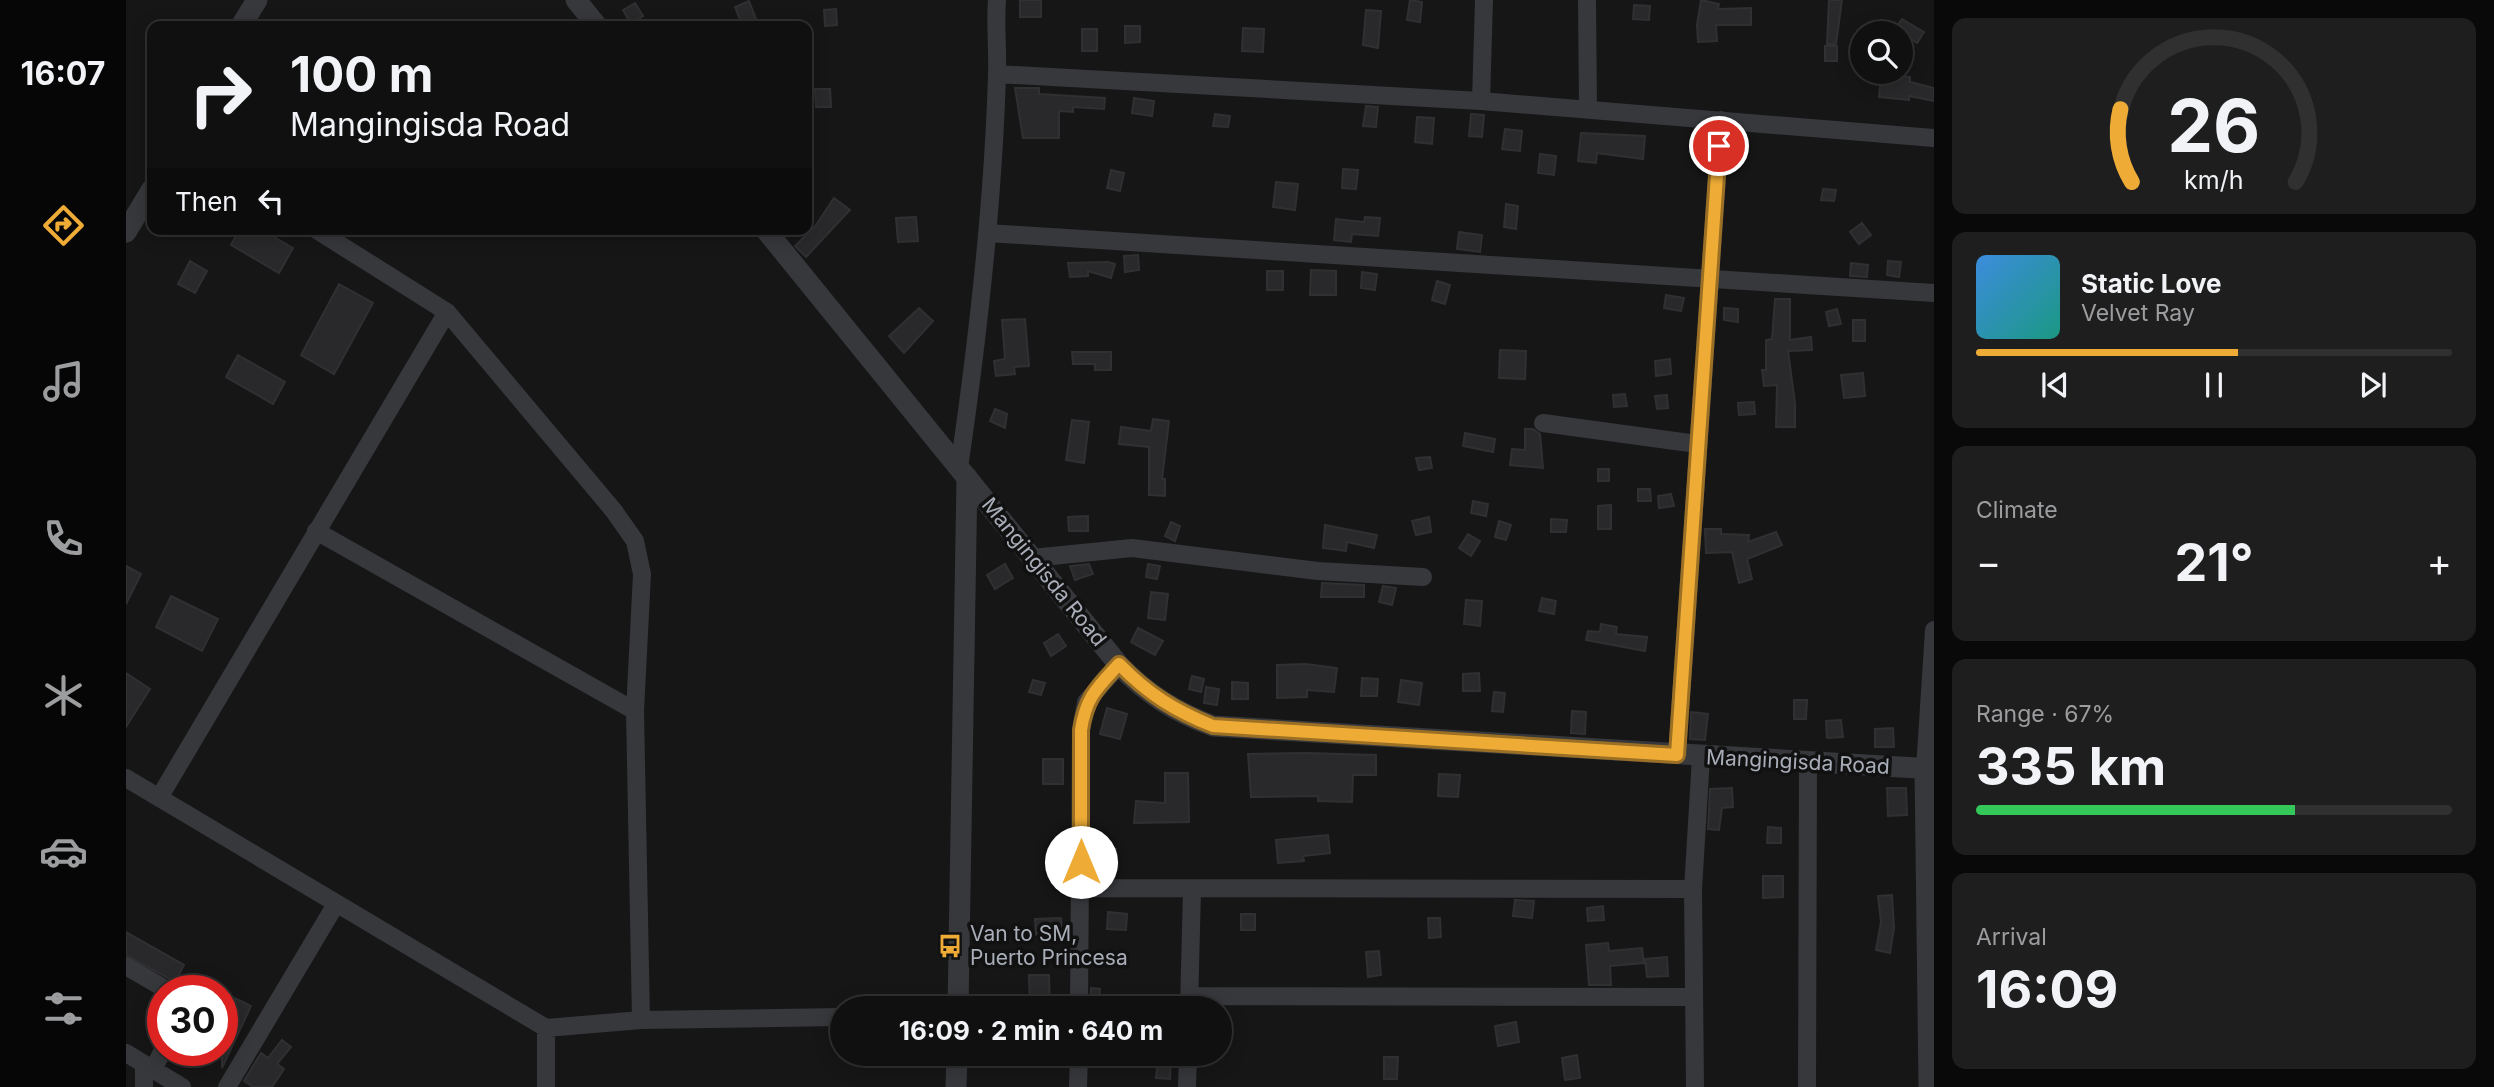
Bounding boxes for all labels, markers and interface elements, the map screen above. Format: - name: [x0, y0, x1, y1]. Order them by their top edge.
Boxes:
- map controls: [1850, 21, 1913, 84]
- button: search: [1850, 21, 1913, 84]
- text: 100 m: [290, 45, 434, 104]
- icon: right: [175, 49, 266, 140]
- text: 16:07: [21, 54, 105, 93]
- text: 26: [2167, 81, 2261, 170]
- text: Mangingisda Road: [290, 105, 570, 144]
- pin: [1689, 116, 1749, 176]
- icon: arrive: [1700, 127, 1738, 165]
- text: km/h: [2184, 165, 2244, 195]
- icon: left: [252, 182, 290, 220]
- text: Then: [175, 186, 238, 217]
- icon: directions: [39, 201, 88, 250]
- text: Static Love: [2081, 268, 2222, 299]
- text: Velvet Ray: [2081, 299, 2195, 327]
- icon: music: [39, 357, 88, 406]
- icon: previous: [2036, 366, 2074, 404]
- icon: pause: [2195, 366, 2233, 404]
- icon: next: [2354, 366, 2392, 404]
- street label: Mangingisda Road: [977, 492, 1112, 651]
- text: Climate: [1976, 496, 2058, 524]
- icon: phone: [39, 514, 88, 563]
- text: 21°: [2174, 531, 2254, 594]
- text: −: [1976, 539, 2001, 585]
- text: +: [2427, 539, 2452, 585]
- icon: climate: [39, 671, 88, 720]
- text: Range · 67%: [1976, 700, 2114, 728]
- text: 335 km: [1976, 735, 2166, 798]
- street label: Mangingisda Road: [1706, 744, 1890, 779]
- position arrow: [1044, 825, 1118, 899]
- icon: car: [39, 827, 88, 876]
- place label: Van to SM, Puerto Princesa: [970, 921, 1128, 970]
- text: Arrival: [1976, 923, 2047, 951]
- bus stop icon: Van to SM, Puerto Princesa: [936, 932, 964, 960]
- text: 16:09: [1976, 958, 2118, 1021]
- speed limit sign: 30: [147, 975, 238, 1066]
- icon: filters: [39, 984, 88, 1033]
- text: 16:09 · 2 min · 640 m: [899, 1015, 1163, 1046]

